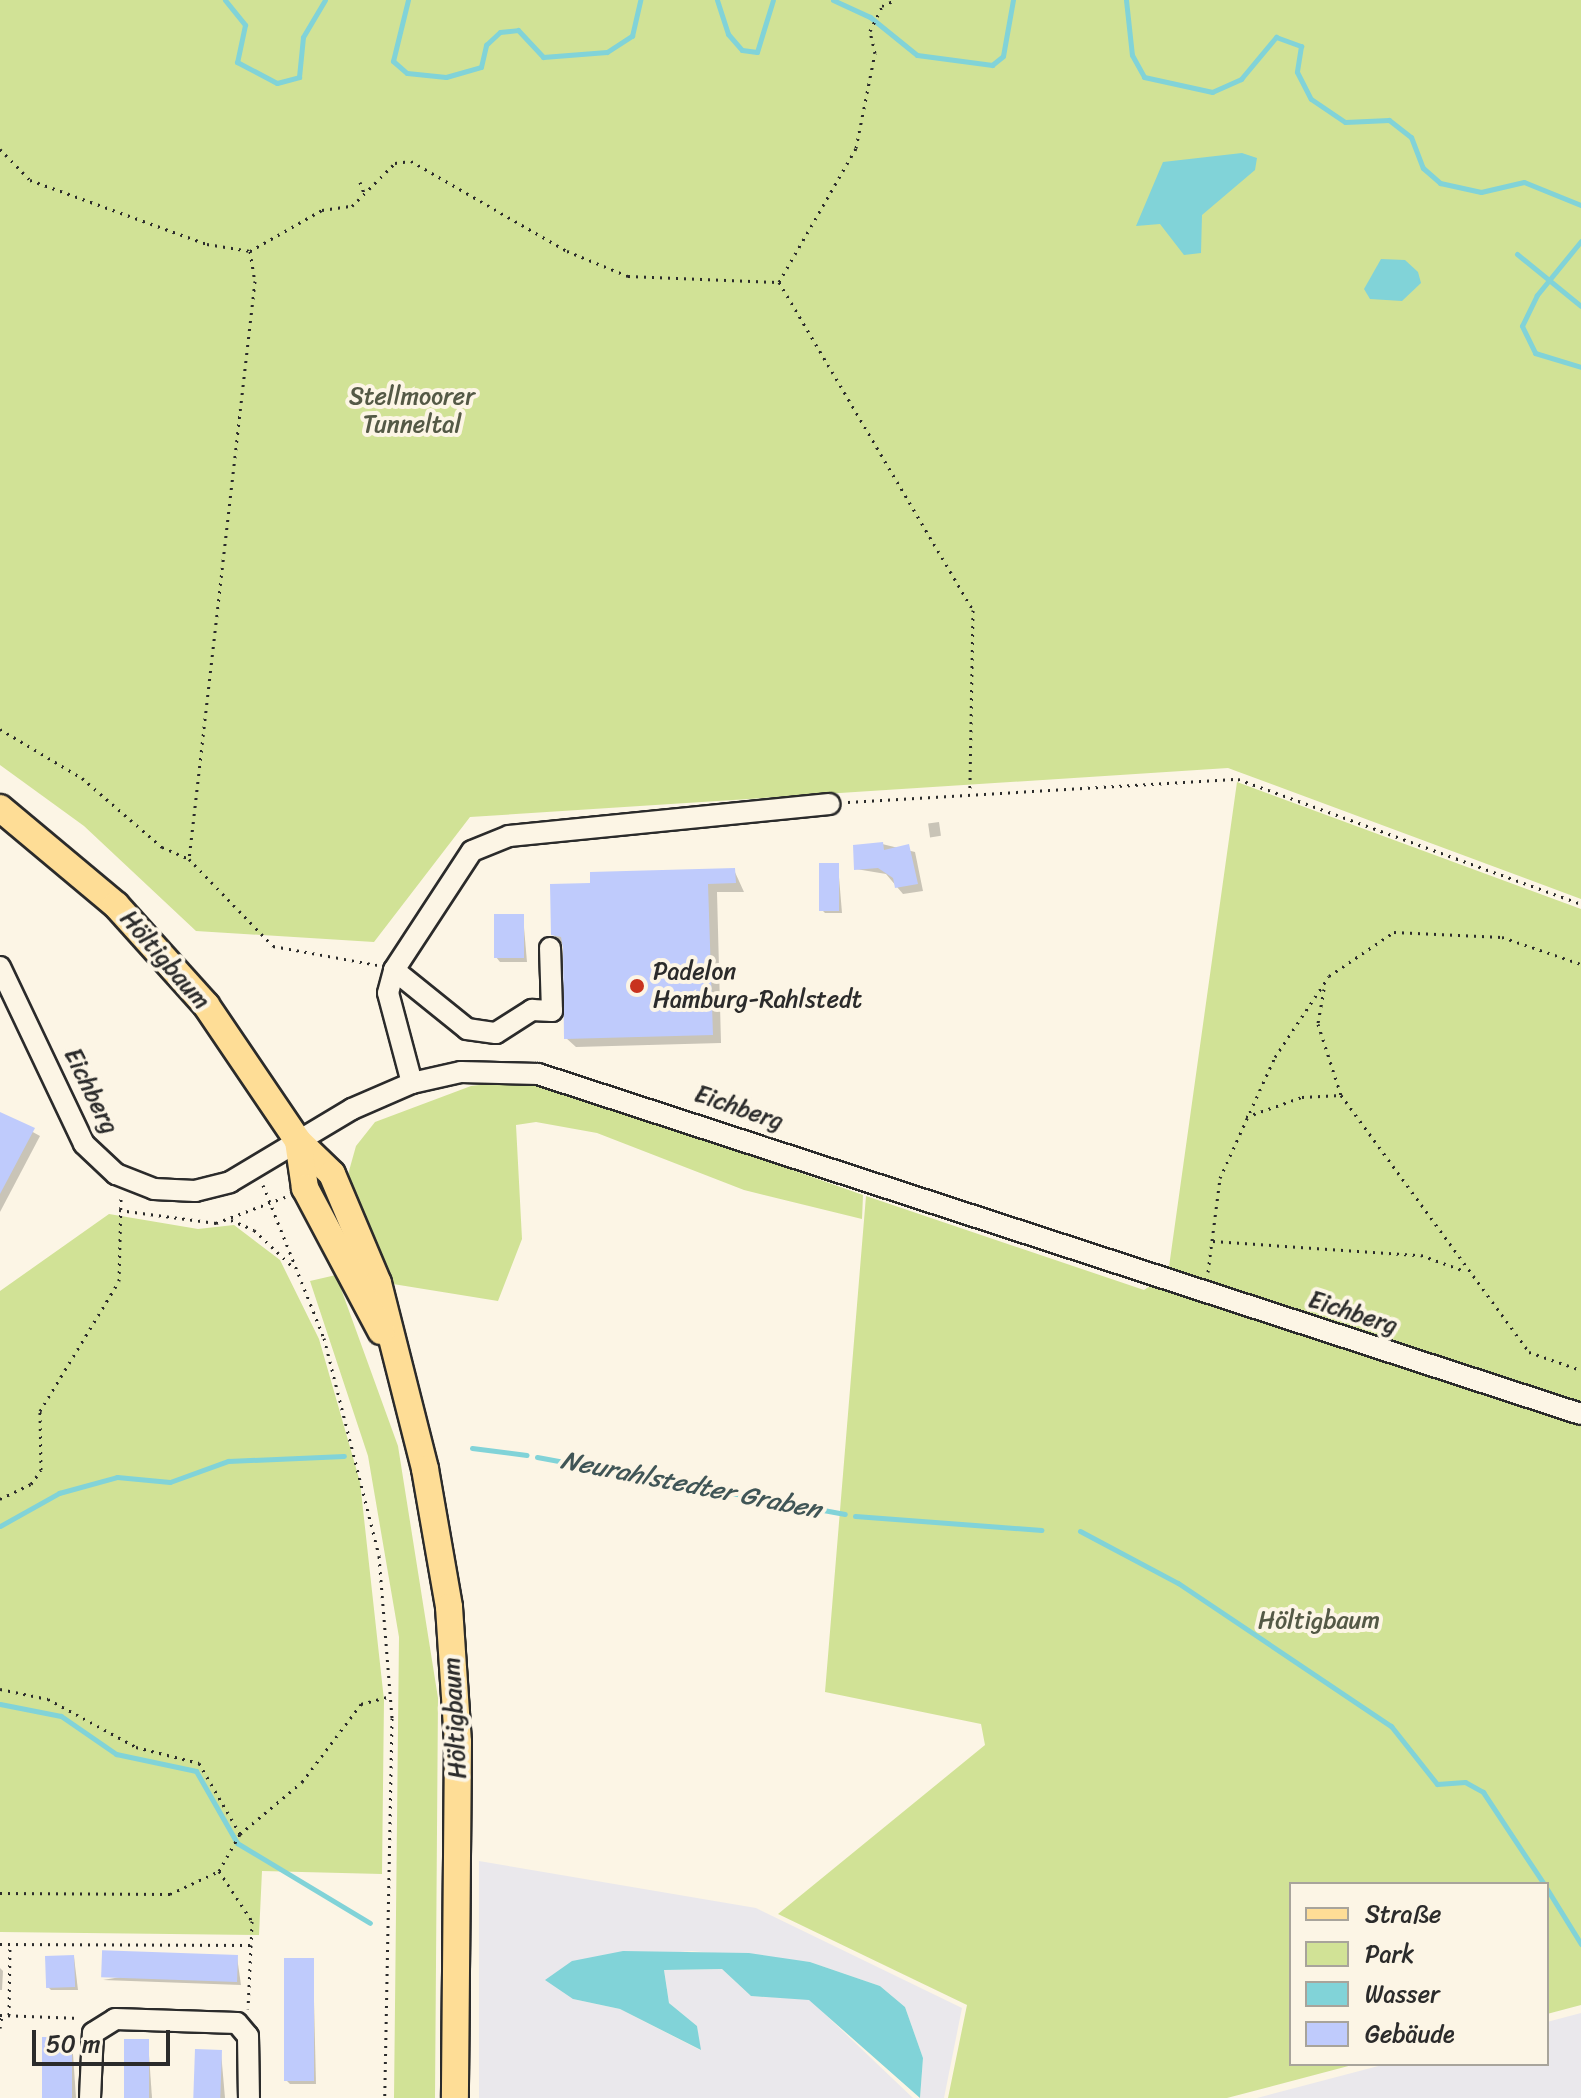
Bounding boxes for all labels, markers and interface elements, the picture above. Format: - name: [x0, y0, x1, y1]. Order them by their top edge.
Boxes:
- park label: Stellmoorer Tunneltal: [349, 383, 475, 439]
- street label: Höltigbaum: [114, 905, 216, 1015]
- place label: Padelon Hamburg-Rahlstedt: [653, 958, 862, 1014]
- marker: Padelon Hamburg-Rahlstedt: [628, 977, 646, 995]
- street label: Eichberg: [58, 1044, 124, 1138]
- street label: Eichberg: [691, 1079, 787, 1137]
- street label: Eichberg: [1305, 1285, 1401, 1341]
- water label: Neurahlstedter Graben: [559, 1445, 823, 1525]
- park label: Höltigbaum: [1258, 1607, 1380, 1635]
- street label: Höltigbaum: [437, 1656, 473, 1780]
- legend: [1289, 1882, 1549, 2066]
- text: Straße: [1365, 1893, 1441, 1935]
- text: Park: [1365, 1933, 1414, 1975]
- text: Wasser: [1365, 1973, 1440, 2015]
- text: Gebäude: [1365, 2013, 1455, 2055]
- scale bar: [36, 2014, 174, 2064]
- text: 50 m: [46, 2023, 101, 2065]

